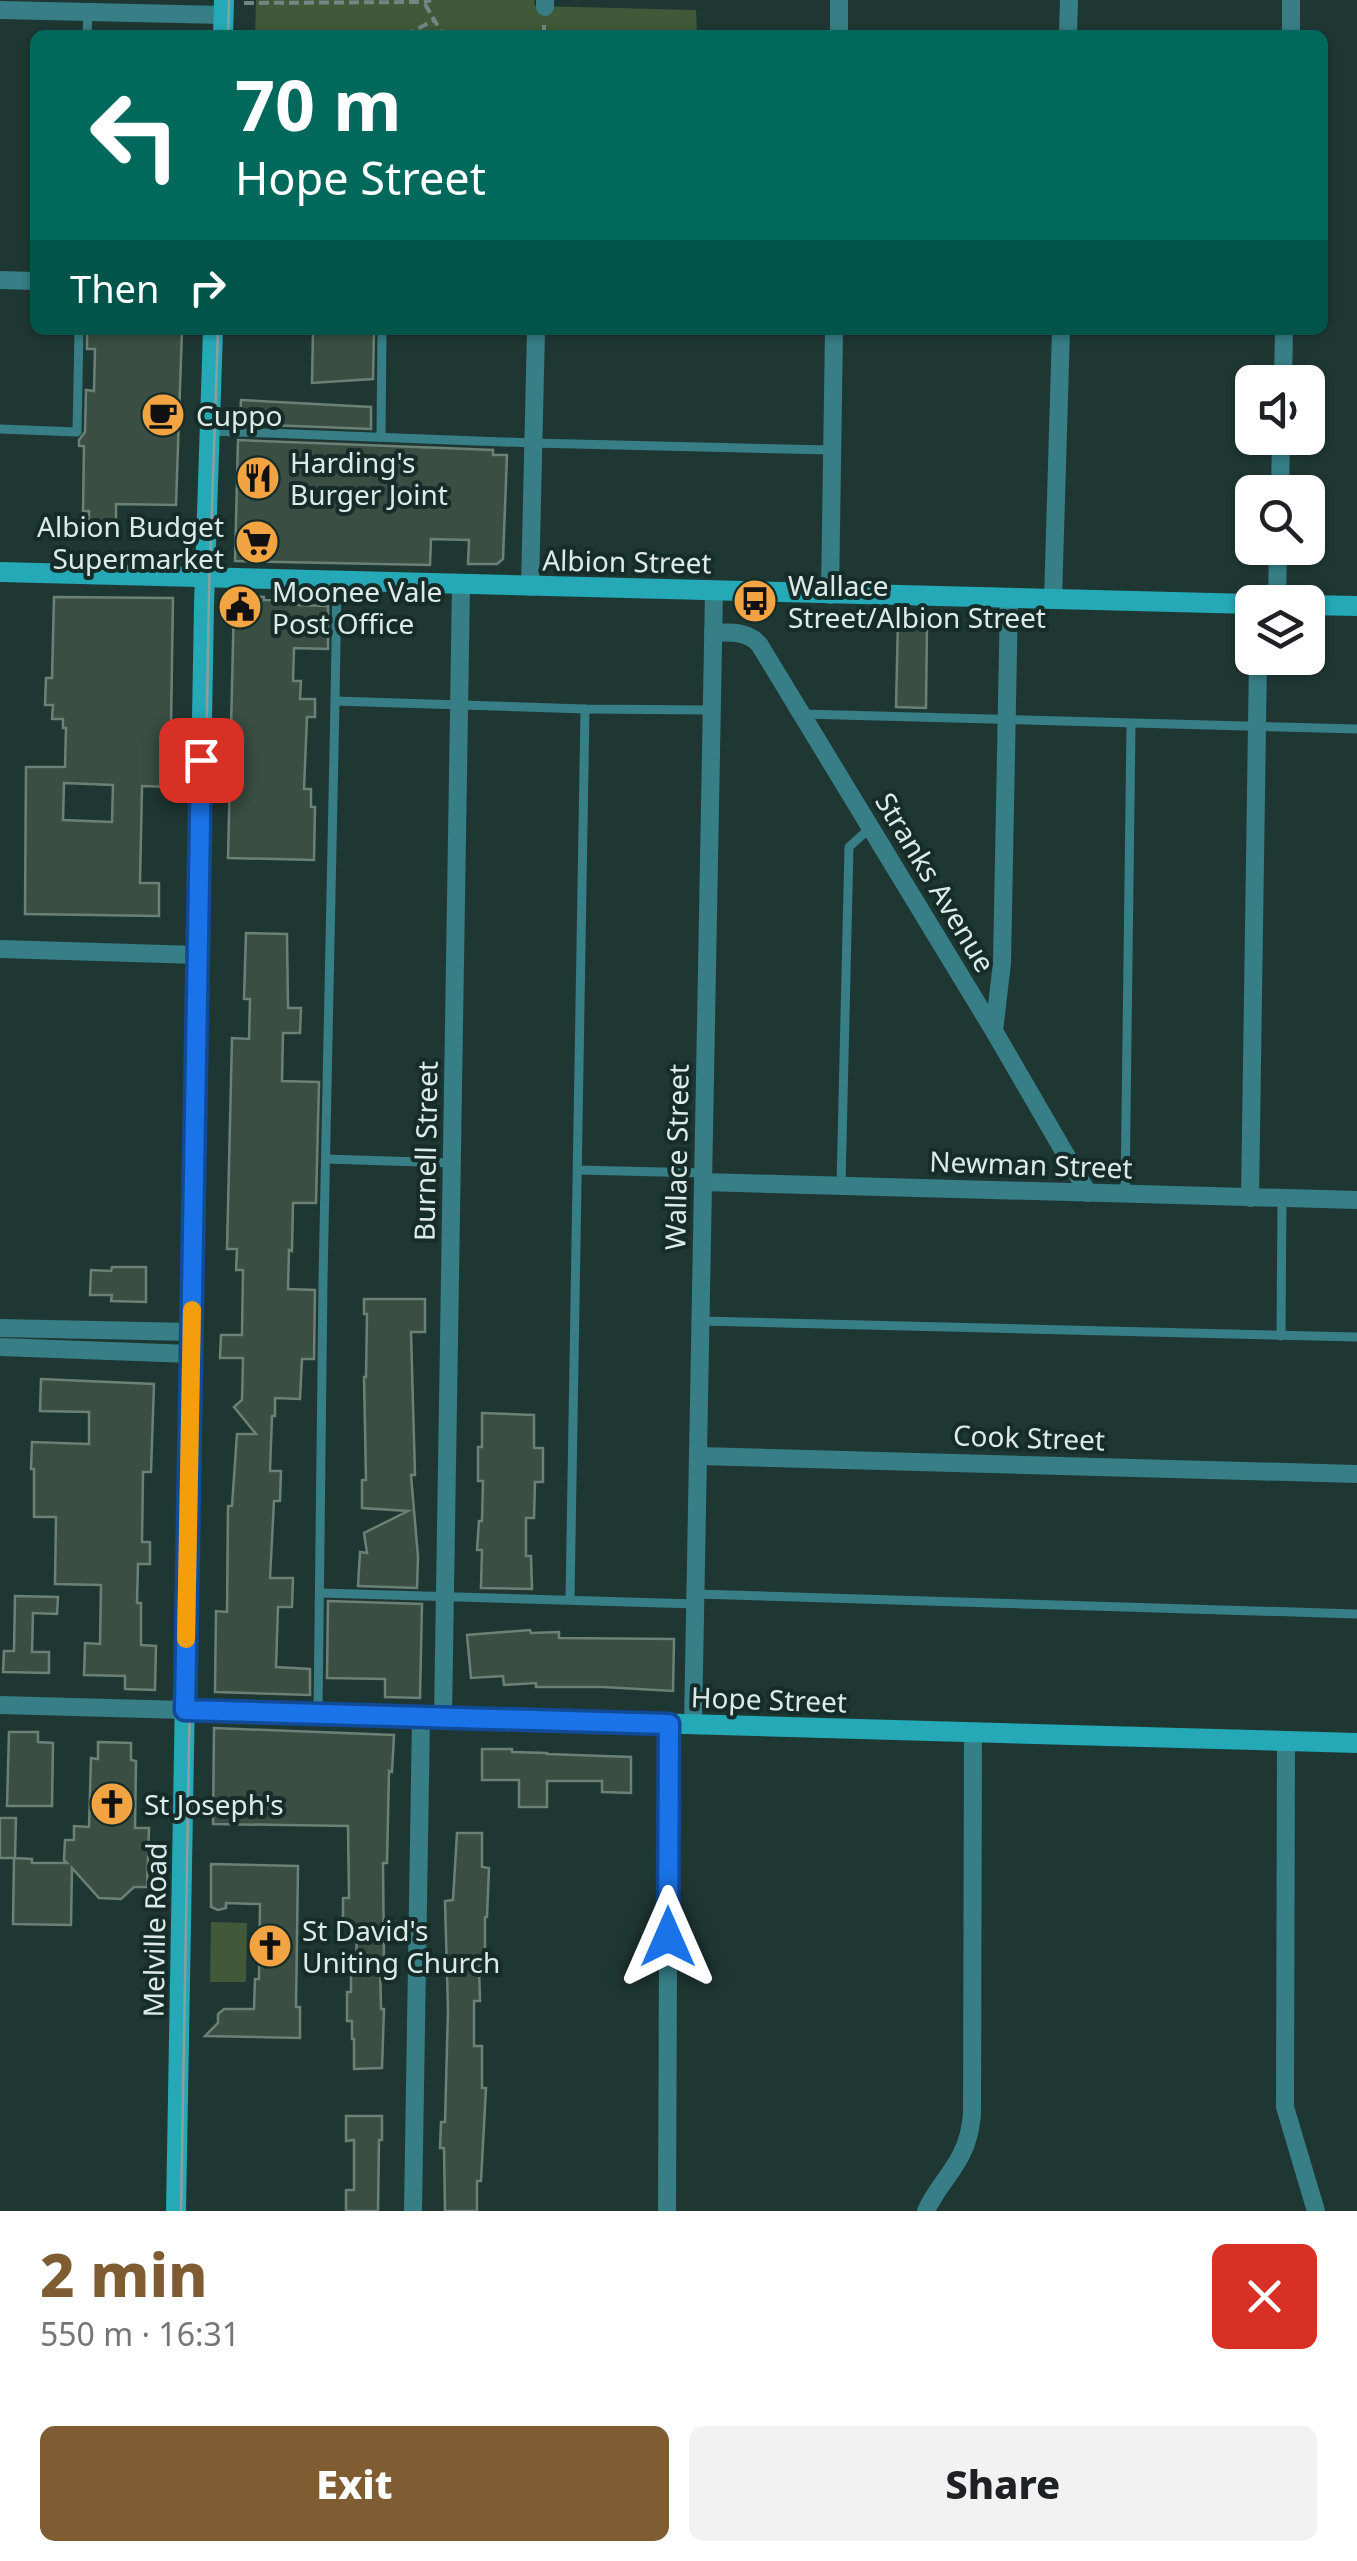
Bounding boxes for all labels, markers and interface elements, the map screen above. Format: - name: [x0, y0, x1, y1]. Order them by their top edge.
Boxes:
- text: 70 m: [235, 56, 402, 152]
- icon: left: [70, 70, 200, 200]
- text: Hope Street: [235, 147, 486, 208]
- icon: right: [180, 260, 235, 315]
- text: Then: [70, 262, 160, 314]
- map controls: [1235, 365, 1325, 675]
- button: sound: [1235, 365, 1325, 455]
- cafe icon: Cuppo: [140, 392, 186, 438]
- place label: Cuppo: [196, 396, 282, 434]
- place label: Harding's Burger Joint: [290, 443, 448, 513]
- restaurant icon: Harding's Burger Joint: [235, 455, 281, 501]
- button: search: [1235, 475, 1325, 565]
- place label: Albion Budget Supermarket: [37, 507, 224, 577]
- supermarket icon: Albion Budget Supermarket: [234, 519, 280, 565]
- street label: Albion Street: [542, 541, 712, 581]
- place label: Wallace Street/Albion Street: [788, 566, 1046, 636]
- place label: Moonee Vale Post Office: [272, 572, 442, 642]
- bus stop icon: Wallace Street/Albion Street: [732, 578, 778, 624]
- public building icon: Moonee Vale Post Office: [217, 584, 263, 630]
- button: layers: [1235, 585, 1325, 675]
- pin: [159, 718, 244, 803]
- icon: arrive: [174, 733, 229, 788]
- street label: Stranks Avenue: [867, 785, 1005, 979]
- street label: Burnell Street: [404, 1061, 446, 1241]
- street label: Wallace Street: [655, 1064, 697, 1250]
- street label: Newman Street: [929, 1141, 1133, 1187]
- street label: Cook Street: [952, 1415, 1106, 1459]
- street label: Hope Street: [690, 1677, 848, 1721]
- church icon: St Joseph's: [89, 1781, 135, 1827]
- place label: St Joseph's: [144, 1785, 284, 1823]
- street label: Melville Road: [133, 1842, 175, 2018]
- position arrow: [616, 1885, 720, 1989]
- place label: St David's Uniting Church: [302, 1911, 500, 1981]
- church icon: St David's Uniting Church: [247, 1923, 293, 1969]
- text: 2 min: [40, 2233, 208, 2315]
- button: close: [1212, 2244, 1317, 2349]
- text: 550 m · 16:31: [40, 2312, 240, 2355]
- button: Exit: [40, 2426, 669, 2541]
- button: Share: [689, 2426, 1317, 2541]

